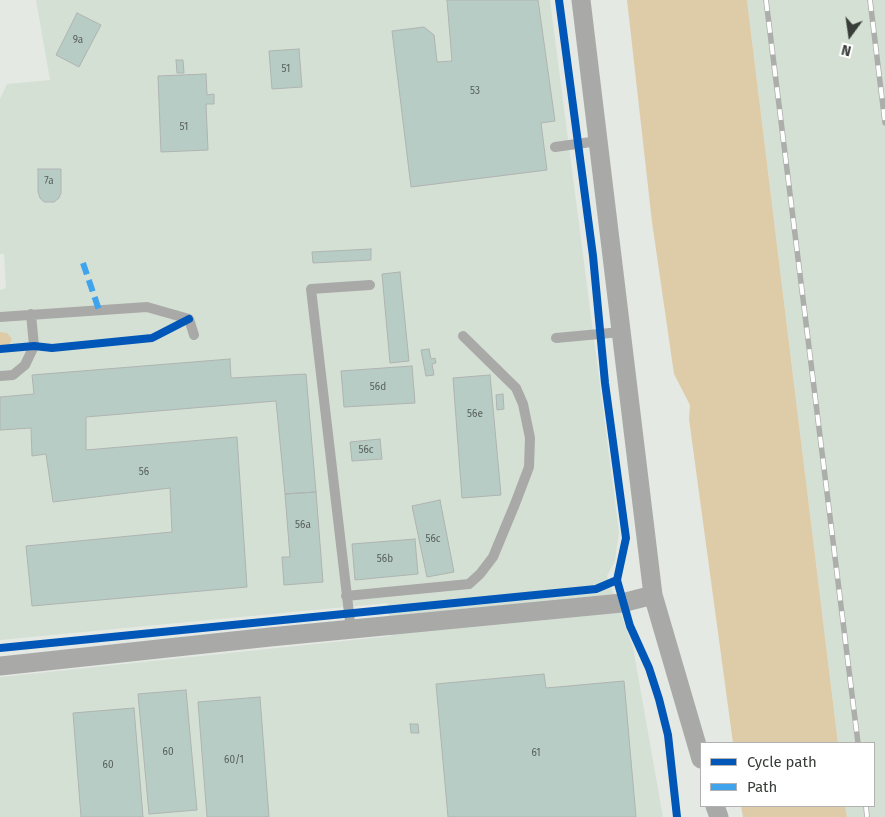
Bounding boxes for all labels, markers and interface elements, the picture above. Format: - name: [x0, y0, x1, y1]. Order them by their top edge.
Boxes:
- north arrow: [825, 10, 875, 60]
- house number: 9a: [73, 34, 83, 46]
- text: N: [840, 41, 853, 59]
- house number: 51: [282, 63, 290, 75]
- house number: 53: [470, 85, 480, 97]
- house number: 51: [180, 121, 188, 133]
- house number: 7a: [44, 175, 54, 187]
- house number: 56d: [370, 381, 386, 393]
- house number: 56e: [467, 408, 483, 420]
- house number: 56c: [358, 444, 374, 456]
- house number: 56: [139, 466, 149, 478]
- house number: 56a: [295, 519, 311, 531]
- house number: 56c: [425, 533, 441, 545]
- house number: 56b: [377, 553, 393, 565]
- legend: [700, 742, 875, 807]
- house number: 60: [163, 746, 173, 758]
- house number: 61: [531, 747, 541, 759]
- text: Cycle path: [747, 753, 817, 771]
- house number: 60/1: [224, 754, 244, 766]
- house number: 60: [103, 759, 113, 771]
- text: Path: [747, 778, 777, 796]

